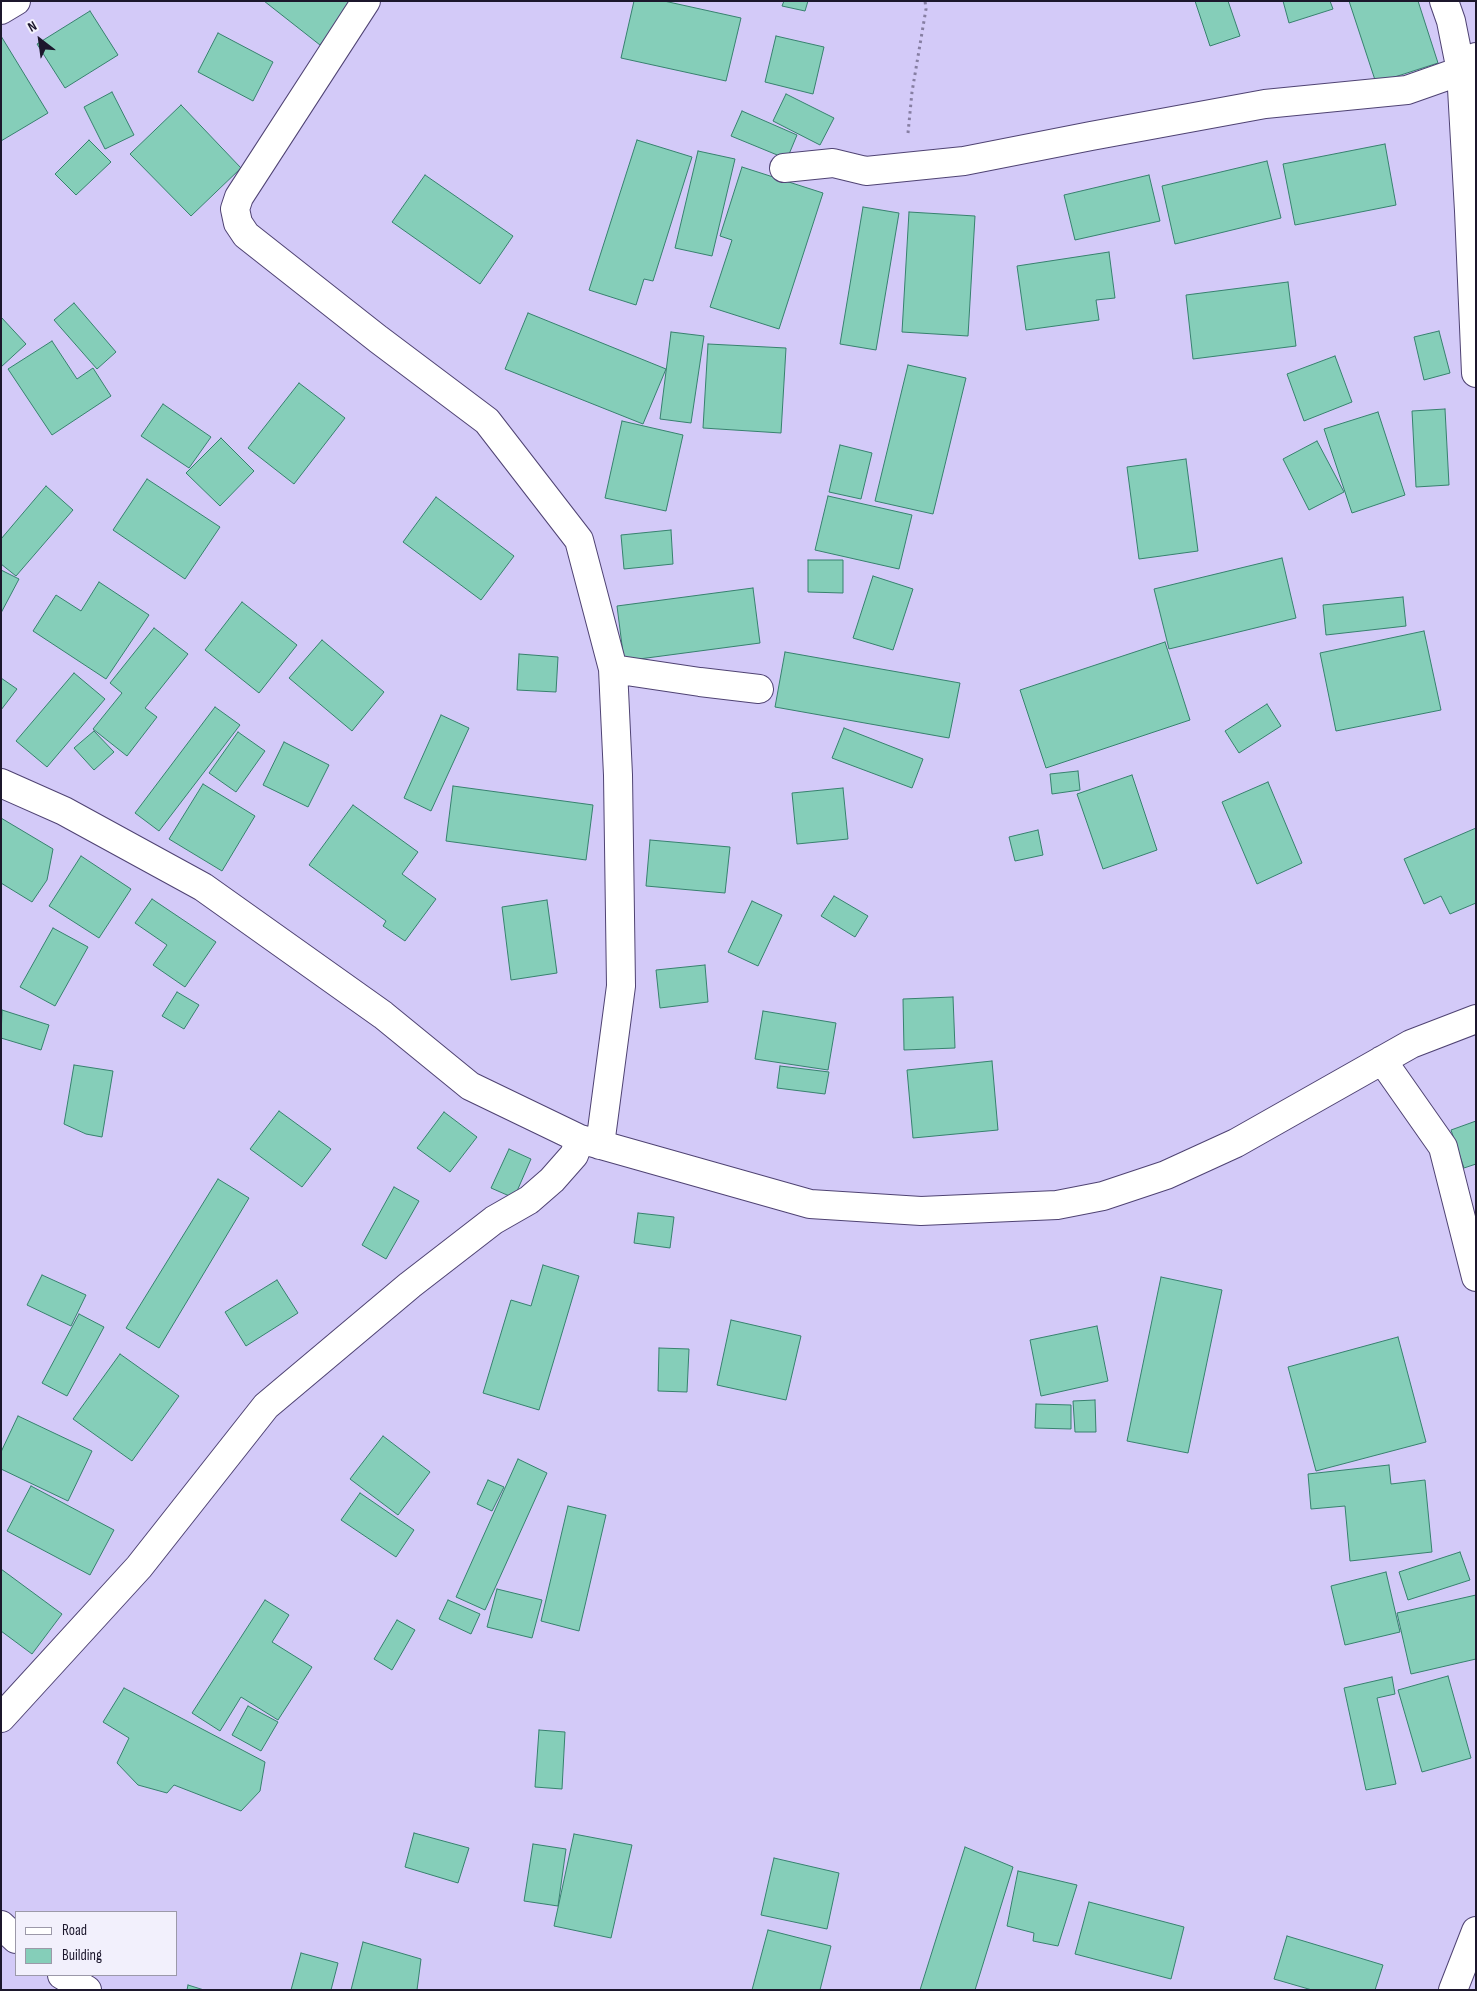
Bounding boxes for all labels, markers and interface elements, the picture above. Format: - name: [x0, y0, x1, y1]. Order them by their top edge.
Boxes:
- north arrow: [15, 15, 65, 65]
- text: N: [25, 17, 40, 36]
- legend: [15, 1911, 178, 1976]
- text: Road: [62, 1921, 87, 1940]
- text: Building: [62, 1946, 102, 1965]

